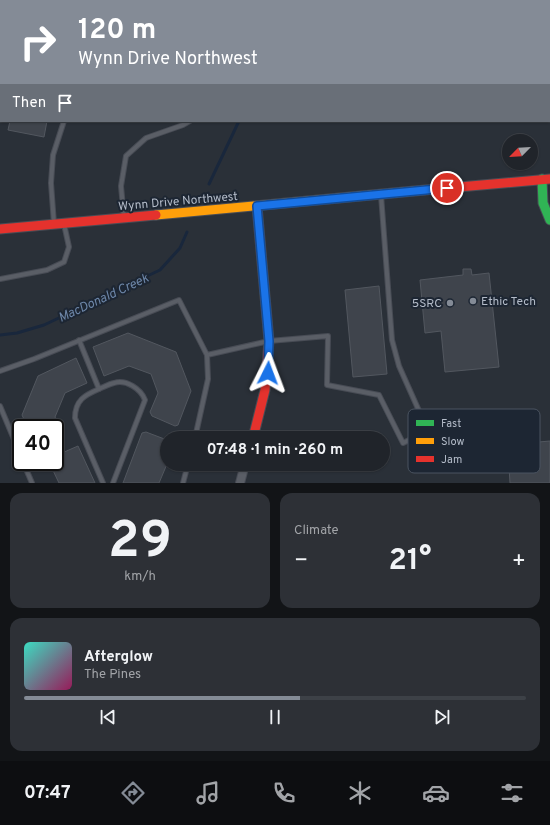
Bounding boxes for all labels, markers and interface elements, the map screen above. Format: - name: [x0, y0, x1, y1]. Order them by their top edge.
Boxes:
- text: 120 m: [78, 13, 156, 49]
- icon: right: [12, 16, 64, 68]
- text: Wynn Drive Northwest: [78, 48, 258, 71]
- icon: arrive: [54, 92, 76, 114]
- text: Then: [12, 94, 46, 113]
- north arrow: [502, 134, 538, 170]
- map controls: [502, 134, 538, 170]
- pin: [430, 171, 464, 205]
- icon: arrive: [436, 177, 458, 199]
- street label: Wynn Drive Northwest: [118, 189, 239, 215]
- water label: MacDonald Creek: [56, 271, 152, 327]
- place label: Ethic Tech: [481, 294, 536, 310]
- place label: 5SRC: [412, 296, 442, 312]
- marker: Ethic Tech: [468, 296, 478, 306]
- marker: 5SRC: [445, 298, 455, 308]
- position arrow: [247, 352, 289, 394]
- legend: [408, 409, 540, 473]
- text: Fast: [441, 417, 461, 431]
- speed limit sign: 40: [12, 419, 64, 471]
- text: Slow: [441, 435, 464, 449]
- text: 07:48 · 1 min · 260 m: [207, 441, 343, 460]
- text: Jam: [441, 453, 462, 467]
- text: 29: [108, 510, 172, 576]
- text: Climate: [294, 523, 339, 539]
- text: 21°: [389, 543, 431, 580]
- text: −: [294, 548, 308, 575]
- text: +: [512, 548, 526, 575]
- text: km/h: [124, 569, 156, 585]
- text: Afterglow: [84, 648, 153, 667]
- text: The Pines: [84, 667, 141, 683]
- icon: previous: [97, 706, 119, 728]
- icon: pause: [264, 706, 286, 728]
- icon: next: [431, 706, 453, 728]
- icon: directions: [119, 779, 147, 807]
- icon: music: [194, 779, 222, 807]
- icon: phone: [270, 779, 298, 807]
- icon: climate: [346, 779, 374, 807]
- icon: car: [422, 779, 450, 807]
- icon: filters: [498, 779, 526, 807]
- text: 07:47: [24, 782, 71, 805]

